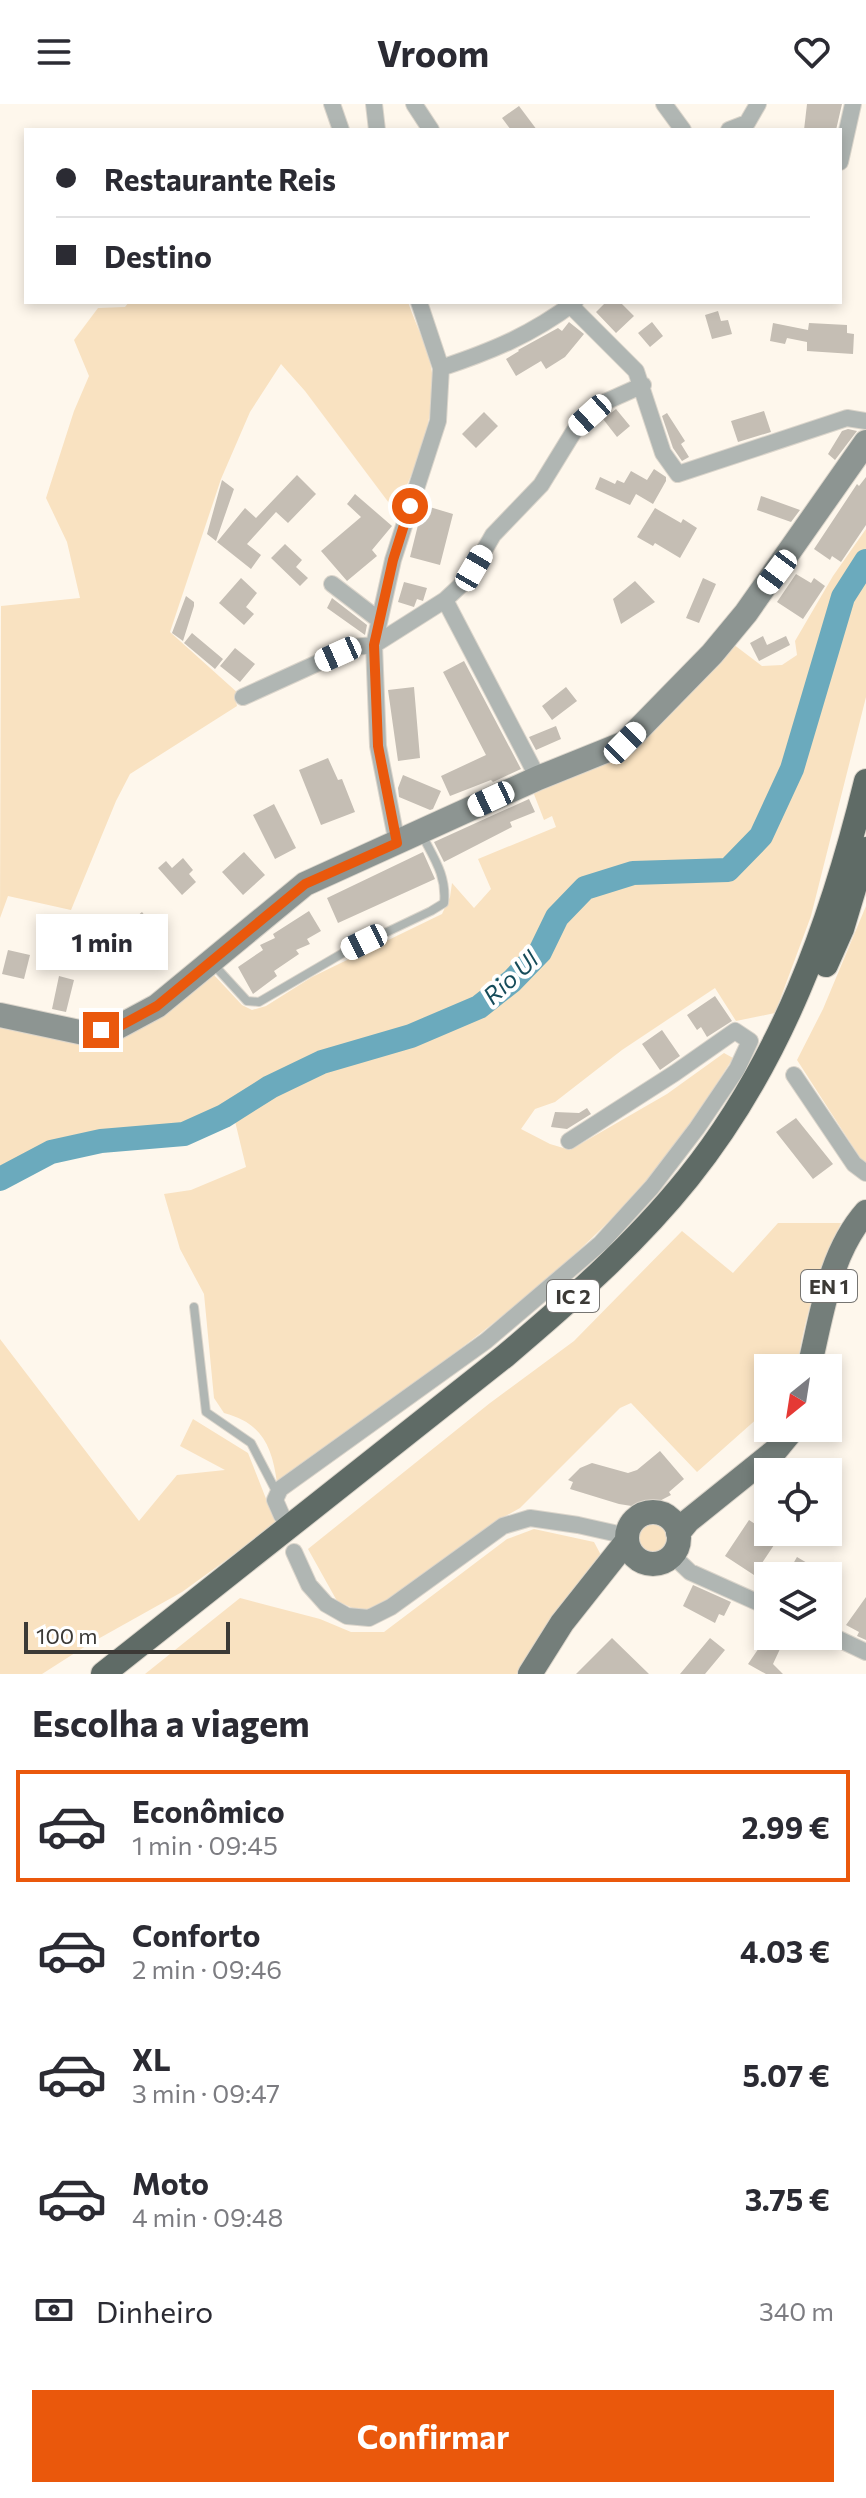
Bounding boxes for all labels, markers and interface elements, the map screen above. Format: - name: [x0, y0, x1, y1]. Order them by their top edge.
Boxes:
- icon: menu: [32, 30, 76, 74]
- text: Vroom: [377, 30, 489, 74]
- icon: heart: [790, 30, 834, 74]
- text: Restaurante Reis: [104, 160, 336, 197]
- text: Destino: [104, 237, 212, 274]
- car: [564, 390, 616, 440]
- route start: [392, 488, 428, 524]
- car: [452, 541, 496, 595]
- car: [753, 546, 801, 598]
- car: [311, 633, 365, 675]
- car: [600, 718, 650, 768]
- car: [464, 778, 518, 820]
- callout: 1 min: [35, 914, 167, 970]
- car: [337, 921, 391, 963]
- text: 1 min: [71, 926, 133, 957]
- water label: Rio Ul: [476, 944, 544, 1010]
- route end: [83, 1012, 119, 1048]
- road number: EN 1: [801, 1270, 857, 1302]
- road number: IC 2: [547, 1280, 599, 1312]
- north arrow: [754, 1354, 842, 1442]
- map controls: [754, 1354, 842, 1650]
- button: locate: [754, 1458, 842, 1546]
- button: layers: [754, 1562, 842, 1650]
- scale bar: [24, 1618, 230, 1654]
- text: 100 m: [36, 1622, 98, 1649]
- text: Escolha a viagem: [32, 1700, 310, 1744]
- icon: car: [36, 1790, 108, 1862]
- text: Econômico: [132, 1792, 285, 1829]
- text: 2.99 €: [742, 1808, 830, 1845]
- text: 1 min · 09:45: [132, 1829, 278, 1860]
- icon: car: [36, 1914, 108, 1986]
- text: Conforto: [132, 1916, 260, 1953]
- text: 4.03 €: [740, 1932, 830, 1969]
- text: 2 min · 09:46: [132, 1953, 282, 1984]
- icon: car: [36, 2038, 108, 2110]
- text: XL: [132, 2040, 171, 2077]
- text: 5.07 €: [742, 2056, 830, 2093]
- text: 3 min · 09:47: [132, 2077, 280, 2108]
- icon: car: [36, 2162, 108, 2234]
- text: Moto: [132, 2164, 209, 2201]
- text: 3.75 €: [745, 2180, 830, 2217]
- text: 4 min · 09:48: [132, 2201, 283, 2232]
- icon: cash: [32, 2288, 76, 2332]
- text: Dinheiro: [96, 2292, 213, 2329]
- text: 340 m: [759, 2295, 834, 2326]
- button: Confirmar: [32, 2390, 834, 2482]

